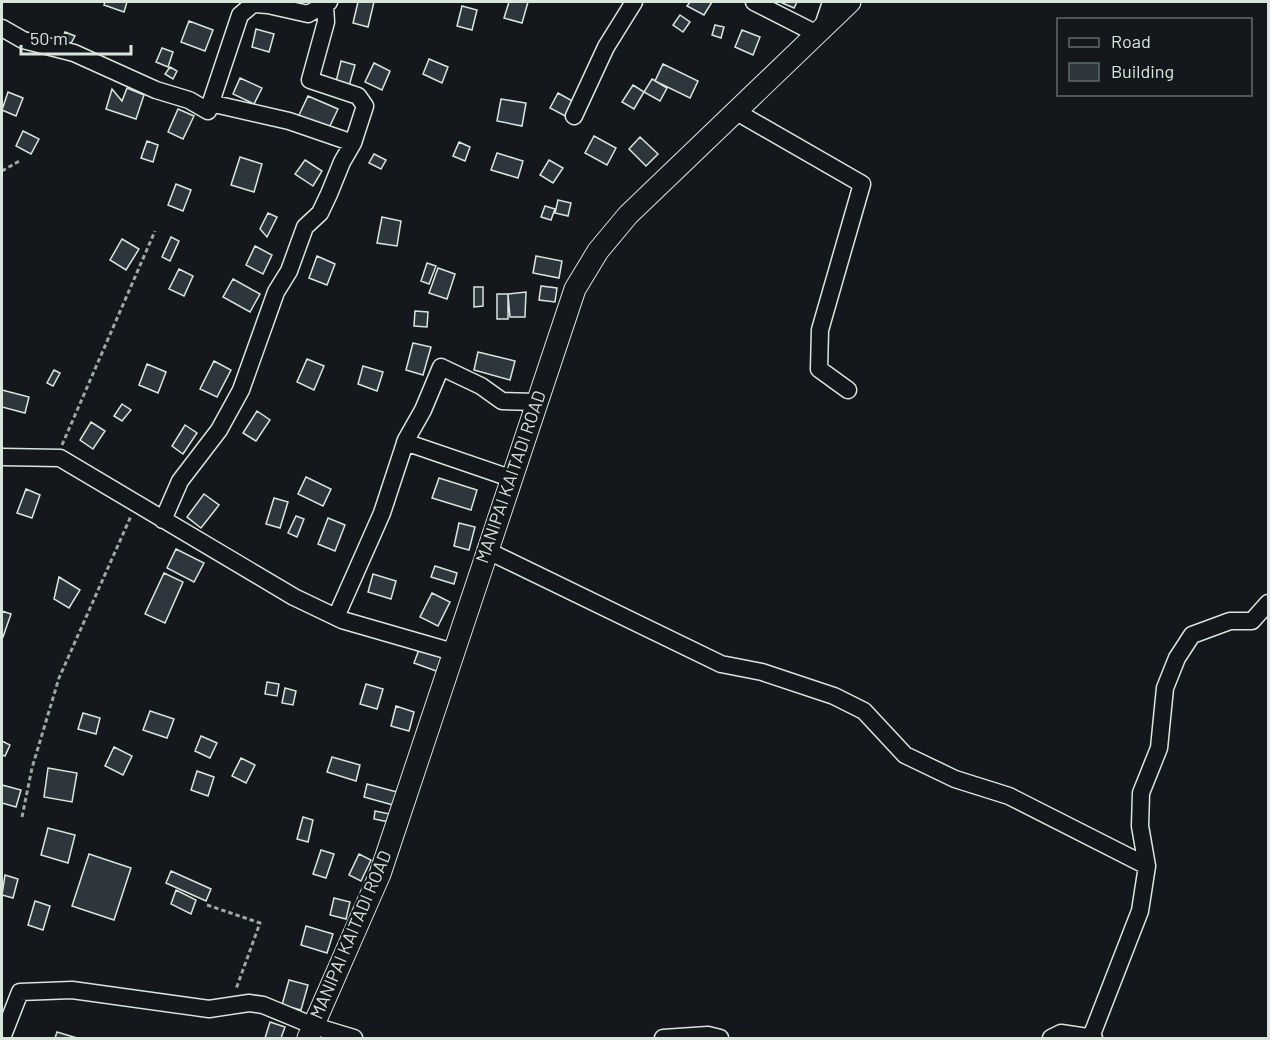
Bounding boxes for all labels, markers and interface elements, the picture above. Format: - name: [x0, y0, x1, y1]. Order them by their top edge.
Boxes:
- scale bar: [21, 18, 130, 56]
- legend: [1057, 18, 1252, 96]
- text: 50 m: [30, 27, 68, 49]
- text: Road: [1111, 30, 1151, 52]
- text: Building: [1111, 60, 1174, 82]
- street label: MANIPAI KAITADI ROAD: [470, 388, 550, 566]
- street label: MANIPAI KAITADI ROAD: [305, 847, 396, 1022]

